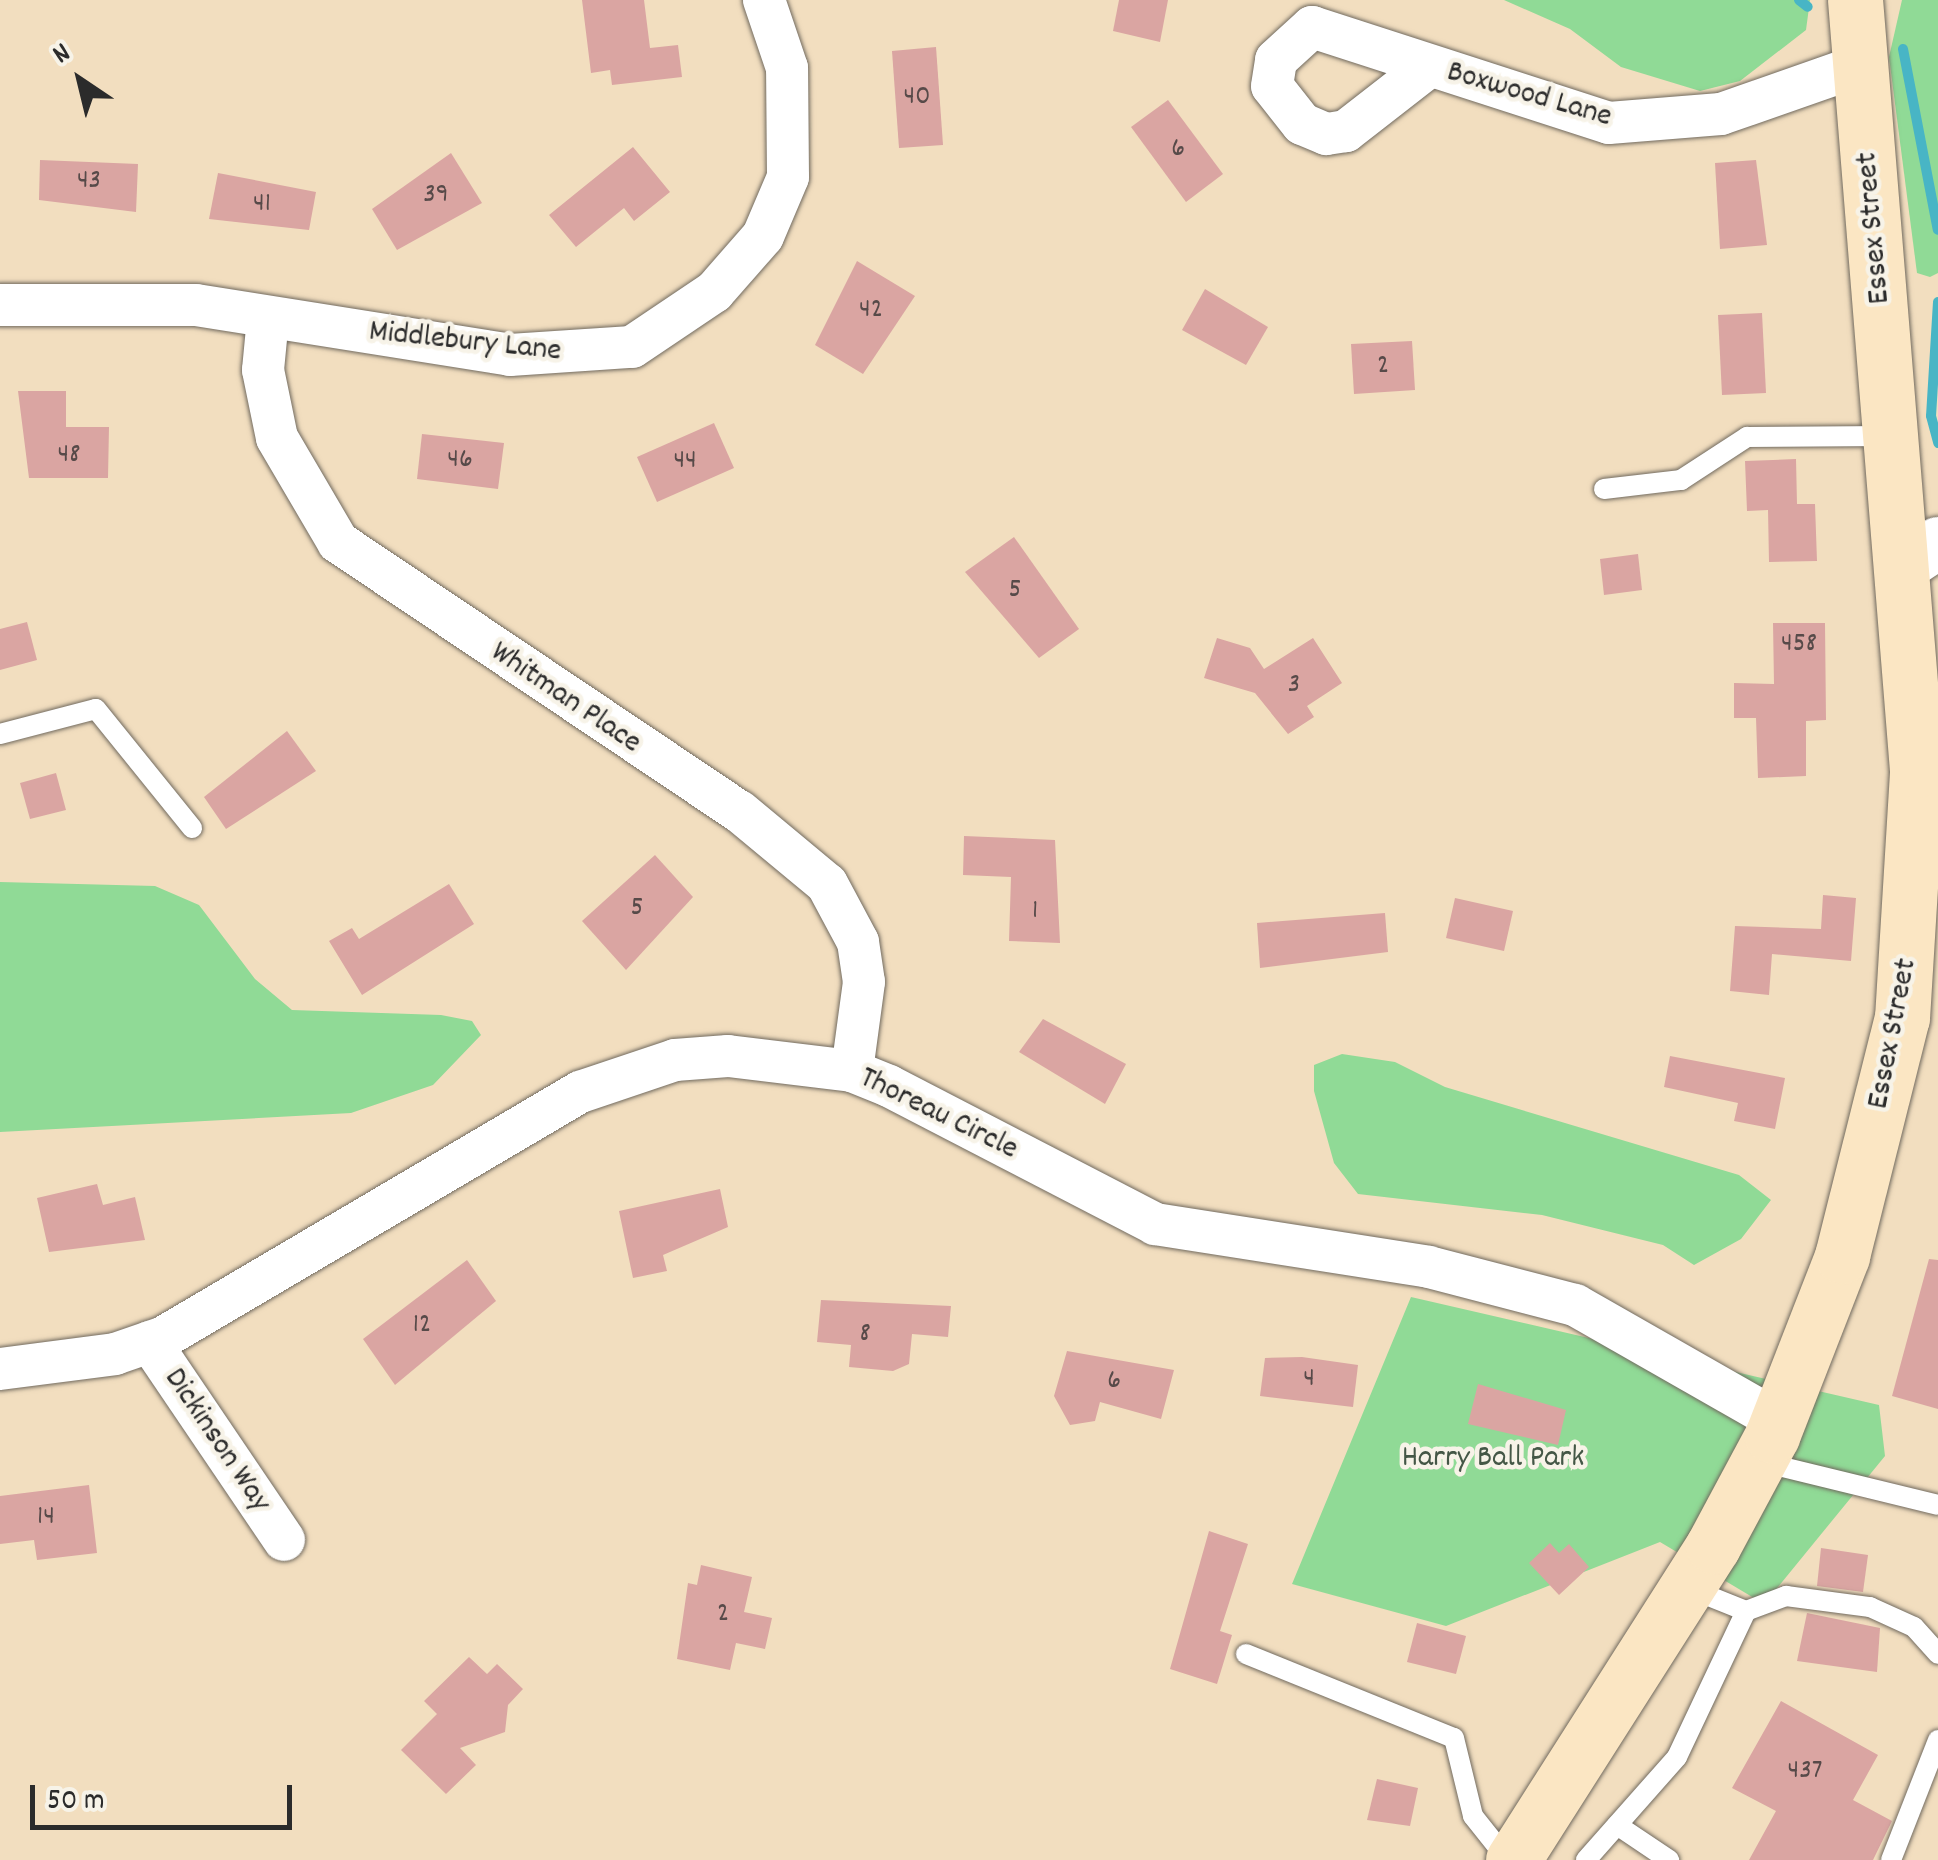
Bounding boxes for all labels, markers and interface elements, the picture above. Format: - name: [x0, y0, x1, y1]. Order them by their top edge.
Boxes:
- north arrow: [30, 30, 130, 130]
- text: N: [46, 35, 80, 76]
- street label: Boxwood Lane: [1442, 54, 1616, 138]
- house number: 40: [904, 81, 930, 115]
- house number: 6: [1171, 133, 1185, 167]
- street label: Essex Street: [1849, 150, 1901, 306]
- house number: 43: [77, 165, 101, 199]
- house number: 39: [423, 179, 449, 213]
- house number: 41: [253, 188, 271, 222]
- house number: 42: [859, 294, 883, 328]
- street label: Middlebury Lane: [367, 314, 563, 372]
- house number: 2: [1377, 350, 1389, 384]
- house number: 48: [58, 439, 80, 473]
- house number: 46: [447, 444, 473, 478]
- house number: 44: [673, 445, 697, 479]
- house number: 5: [1009, 574, 1021, 608]
- house number: 458: [1781, 628, 1817, 662]
- street label: Whitman Place: [482, 634, 648, 764]
- house number: 3: [1288, 669, 1300, 703]
- house number: 5: [631, 892, 643, 926]
- house number: 1: [1032, 895, 1038, 929]
- street label: Essex Street: [1861, 955, 1927, 1113]
- street label: Thoreau Circle: [852, 1060, 1024, 1170]
- house number: 12: [413, 1309, 431, 1343]
- house number: 8: [859, 1318, 871, 1352]
- street label: Dickinson Way: [154, 1362, 278, 1520]
- house number: 4: [1303, 1363, 1315, 1397]
- house number: 6: [1107, 1365, 1121, 1399]
- park label: Harry Ball Park: [1402, 1440, 1584, 1478]
- house number: 14: [37, 1501, 55, 1535]
- house number: 2: [717, 1598, 729, 1632]
- house number: 437: [1788, 1755, 1822, 1789]
- scale bar: [35, 1765, 298, 1827]
- text: 50 m: [47, 1781, 105, 1824]

